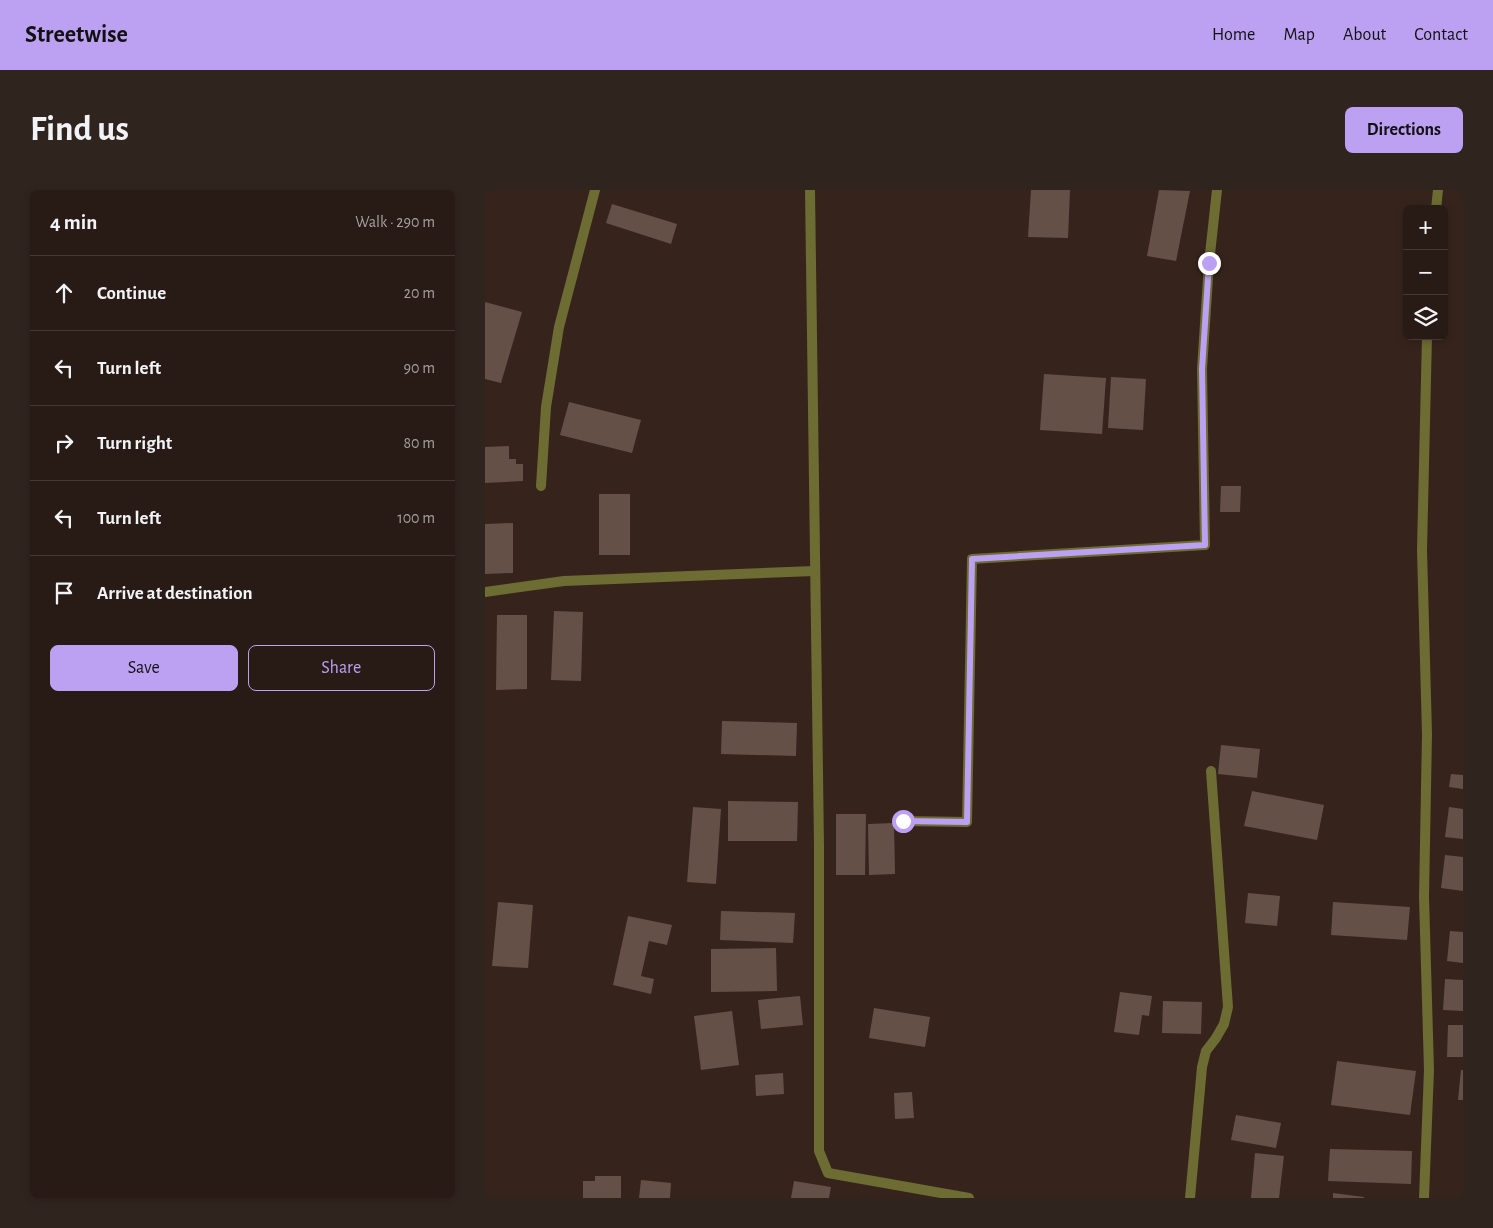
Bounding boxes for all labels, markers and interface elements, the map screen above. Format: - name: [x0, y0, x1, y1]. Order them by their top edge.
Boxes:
- text: Streetwise: [25, 23, 128, 47]
- text: Home: [1212, 26, 1255, 44]
- text: Map: [1283, 26, 1315, 44]
- text: About: [1343, 26, 1386, 44]
- text: Contact: [1414, 26, 1468, 44]
- button: Directions: [1345, 107, 1463, 153]
- text: Find us: [30, 112, 129, 147]
- map controls: [1403, 205, 1448, 340]
- button: +: [1403, 205, 1448, 250]
- text: 4 min: [50, 212, 97, 233]
- text: Walk · 290 m: [355, 214, 435, 230]
- button: −: [1403, 250, 1448, 295]
- route end: [1198, 252, 1221, 275]
- icon: ahead: [50, 279, 78, 307]
- text: Continue: [97, 284, 166, 303]
- text: 20 m: [404, 285, 435, 301]
- button: layers: [1403, 295, 1448, 340]
- icon: left: [50, 354, 78, 382]
- text: Turn left: [97, 359, 161, 378]
- text: 90 m: [404, 360, 435, 376]
- icon: right: [50, 429, 78, 457]
- text: Turn right: [97, 434, 172, 453]
- text: 80 m: [404, 435, 435, 451]
- icon: left: [50, 504, 78, 532]
- text: Turn left: [97, 509, 161, 528]
- text: 100 m: [397, 510, 435, 526]
- icon: arrive: [50, 579, 78, 607]
- text: Arrive at destination: [97, 584, 253, 603]
- button: Save: [50, 645, 238, 691]
- button: Share: [248, 645, 435, 691]
- route start: [892, 810, 915, 833]

